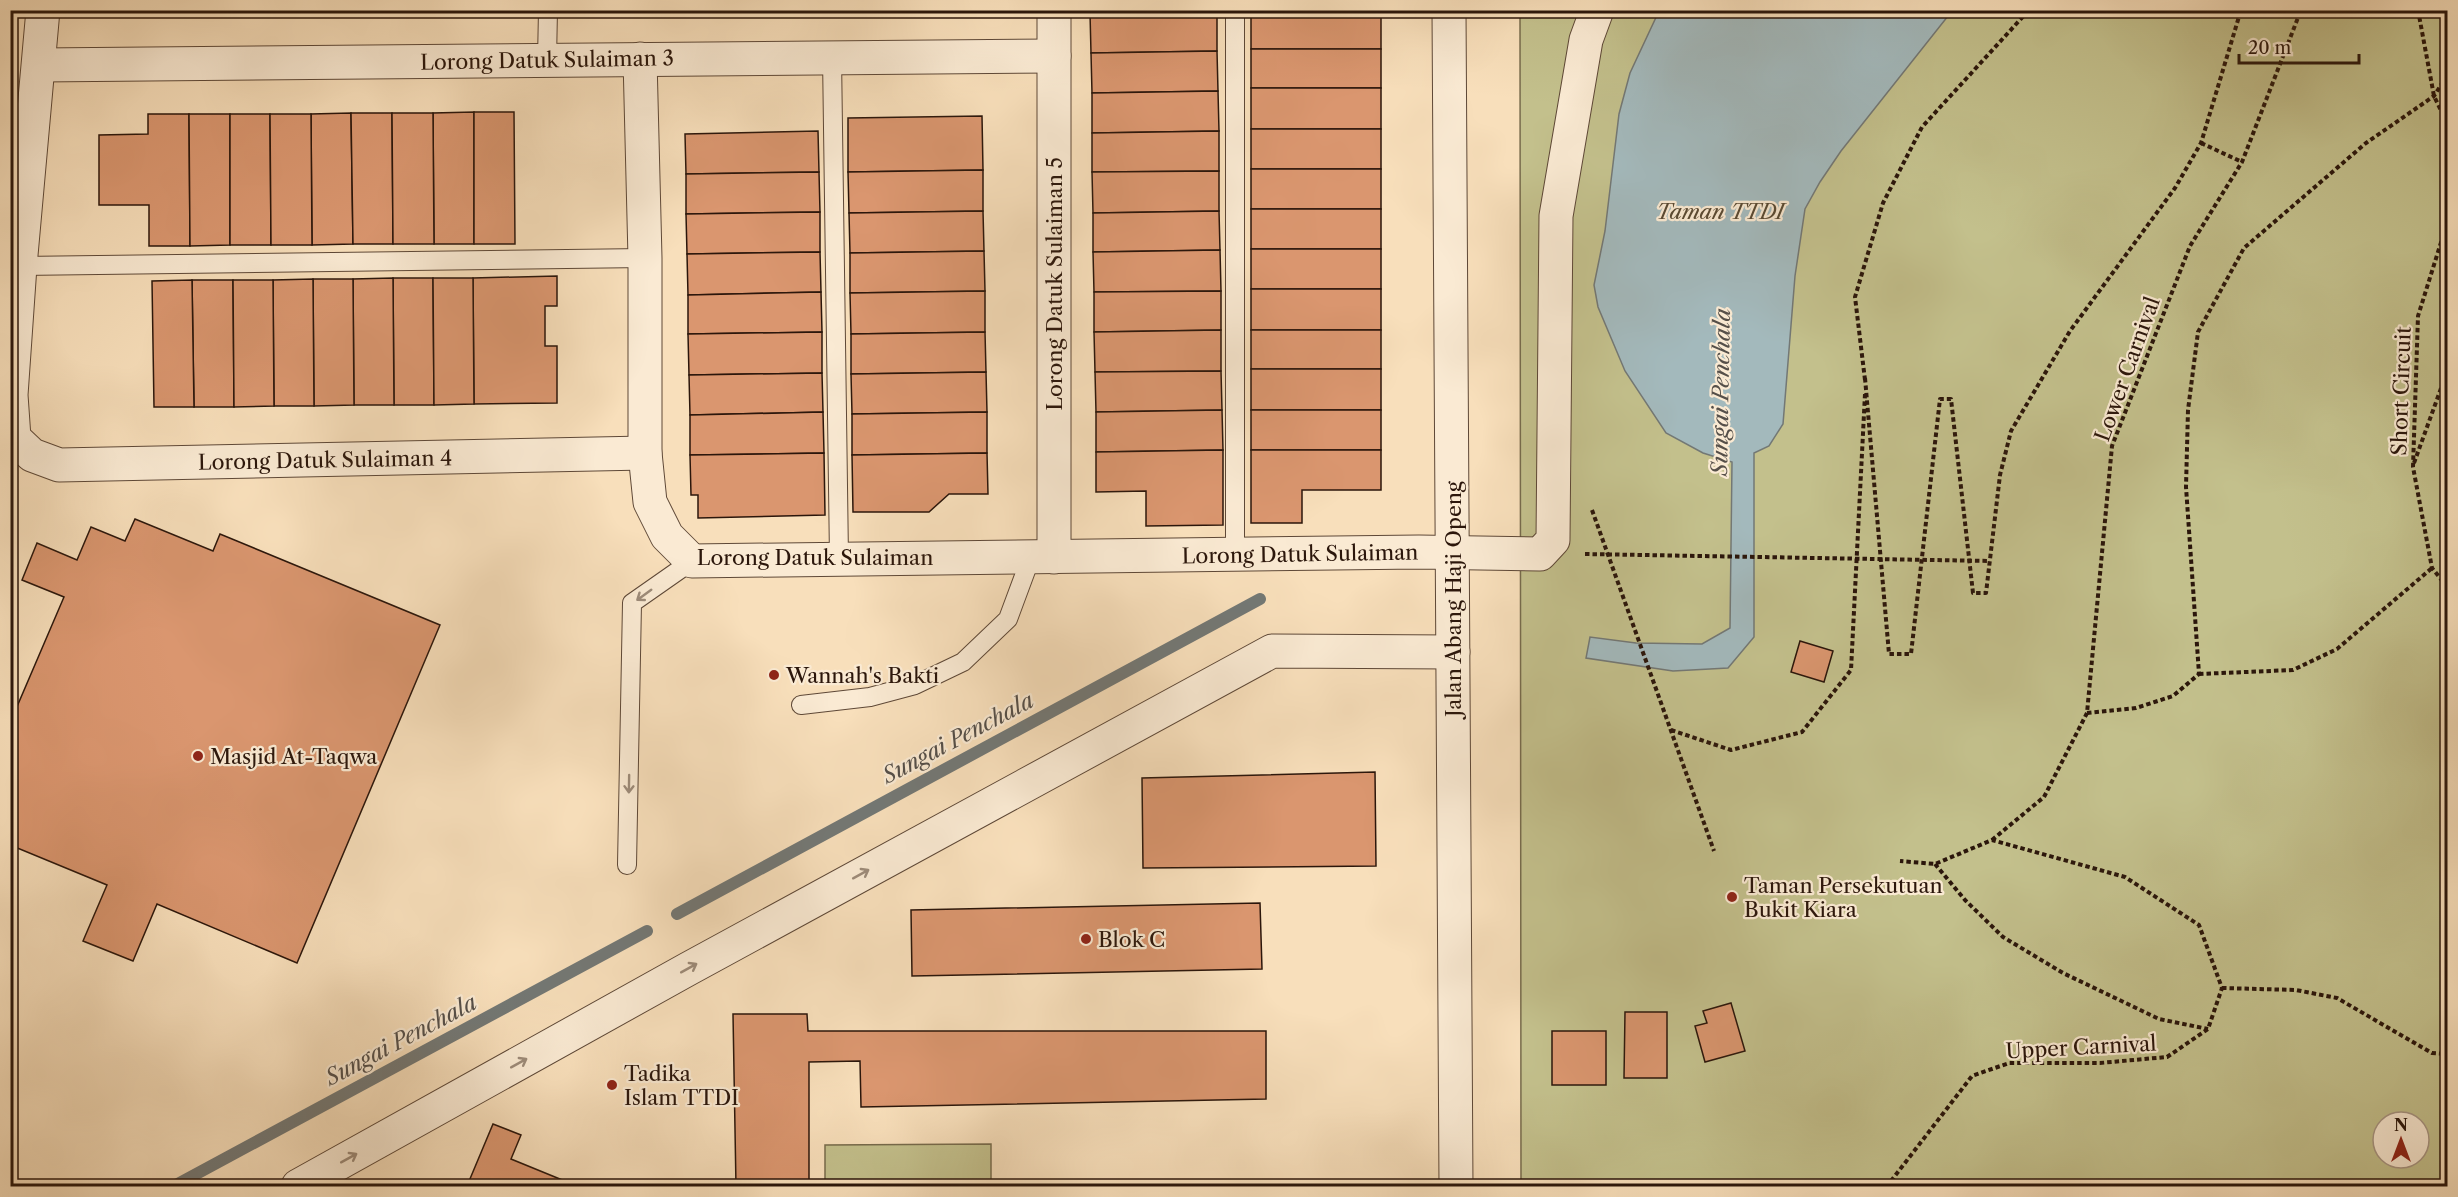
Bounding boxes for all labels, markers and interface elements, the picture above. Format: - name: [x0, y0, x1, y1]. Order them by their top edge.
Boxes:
- scale bar: [2239, 27, 2359, 65]
- text: 20 m: [2248, 37, 2292, 59]
- street label: Lorong Datuk Sulaiman 3: [420, 45, 674, 75]
- street label: Lorong Datuk Sulaiman 5: [1042, 157, 1067, 411]
- park label: Taman TTDI: [1657, 199, 1788, 224]
- street label: Lower Carnival: [2089, 293, 2165, 445]
- water label: Sungai Penchala: [1706, 308, 1736, 478]
- street label: Short Circuit: [2386, 325, 2416, 456]
- street label: Lorong Datuk Sulaiman 4: [198, 445, 452, 475]
- street label: Jalan Abang Haji Openg: [1441, 480, 1466, 720]
- street label: Lorong Datuk Sulaiman: [1181, 539, 1419, 569]
- street label: Lorong Datuk Sulaiman: [697, 545, 933, 570]
- one-way arrow: [636, 588, 652, 601]
- place label: Wannah's Bakti: [785, 663, 939, 688]
- marker: Wannah's Bakti: [767, 668, 781, 682]
- water label: Sungai Penchala: [876, 687, 1038, 790]
- place label: Masjid At-Taqwa: [210, 744, 378, 769]
- marker: Masjid At-Taqwa: [191, 749, 205, 763]
- one-way arrow: [623, 773, 635, 793]
- one-way arrow: [851, 868, 869, 879]
- place label: Taman Persekutuan Bukit Kiara: [1744, 873, 1943, 922]
- marker: Taman Persekutuan Bukit Kiara: [1725, 890, 1739, 904]
- place label: Blok C: [1098, 927, 1165, 952]
- marker: Blok C: [1079, 932, 1093, 946]
- one-way arrow: [680, 962, 698, 973]
- water label: Sungai Penchala: [319, 989, 481, 1092]
- street label: Upper Carnival: [2005, 1031, 2157, 1063]
- one-way arrow: [510, 1057, 527, 1069]
- place label: Tadika Islam TTDI: [624, 1061, 739, 1110]
- marker: Tadika Islam TTDI: [605, 1078, 619, 1092]
- north arrow: [2371, 1110, 2431, 1170]
- text: N: [2394, 1115, 2408, 1135]
- one-way arrow: [340, 1152, 357, 1164]

